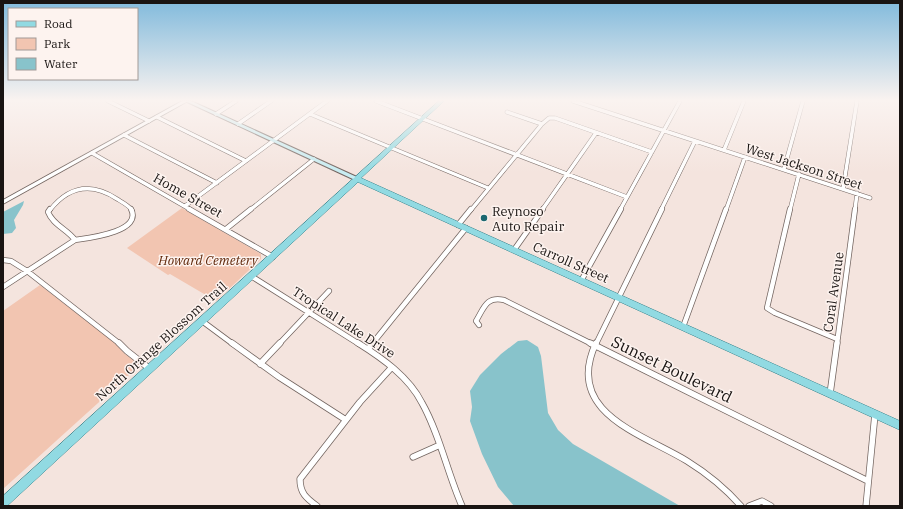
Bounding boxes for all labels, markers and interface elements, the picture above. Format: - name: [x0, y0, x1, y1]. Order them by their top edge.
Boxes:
- legend: [8, 8, 138, 80]
- text: Road: [44, 16, 73, 31]
- text: Park: [44, 36, 70, 51]
- text: Water: [44, 56, 78, 71]
- street label: West Jackson Street: [743, 140, 865, 193]
- street label: Home Street: [150, 169, 226, 222]
- place label: Reynoso Auto Repair: [492, 203, 564, 235]
- marker: Reynoso Auto Repair: [479, 213, 489, 223]
- street label: Carroll Street: [530, 238, 612, 287]
- street label: Coral Avenue: [819, 251, 848, 333]
- park label: Howard Cemetery: [157, 252, 259, 269]
- street label: North Orange Blossom Trail: [92, 278, 231, 405]
- street label: Tropical Lake Drive: [289, 283, 398, 362]
- street label: Sunset Boulevard: [608, 331, 736, 407]

